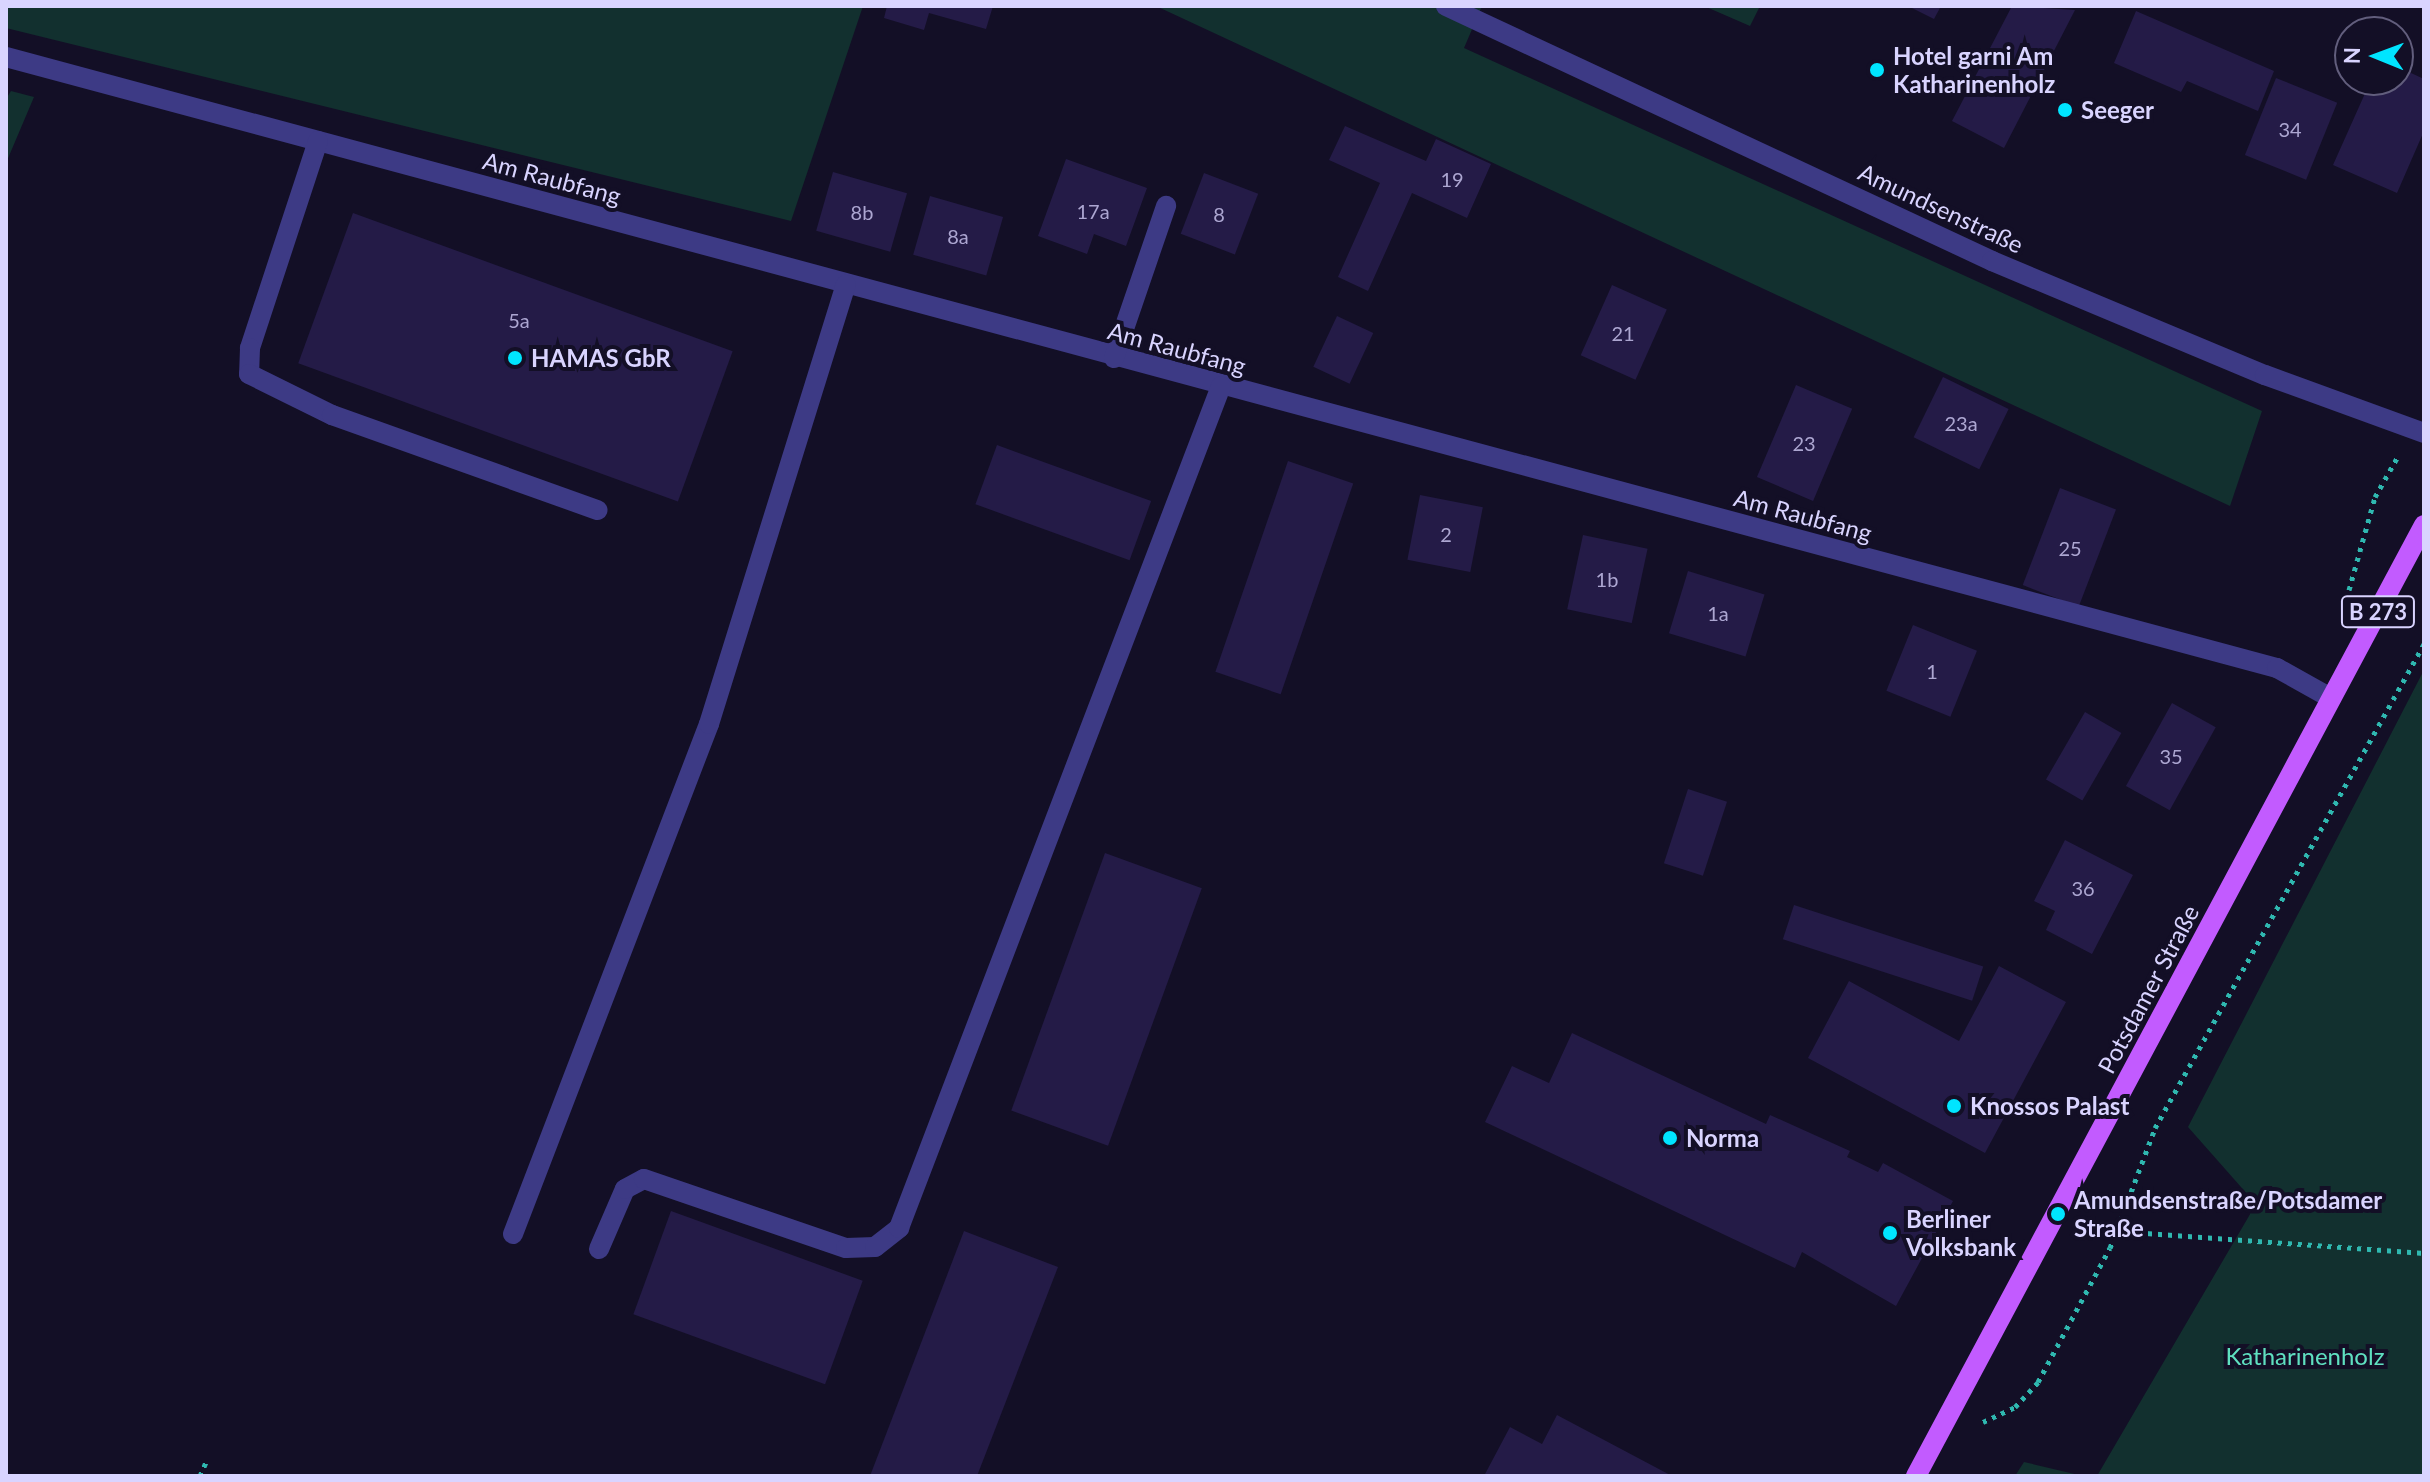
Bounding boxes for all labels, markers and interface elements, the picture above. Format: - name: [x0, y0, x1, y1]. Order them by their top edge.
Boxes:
- north arrow: [2334, 16, 2414, 96]
- place label: Hotel garni Am Katharinenholz: [1893, 42, 2055, 98]
- text: N: [2338, 47, 2365, 64]
- marker: Hotel garni Am Katharinenholz: [1868, 61, 1886, 79]
- place label: Seeger: [2081, 96, 2154, 124]
- marker: Seeger: [2056, 101, 2074, 119]
- house number: 34: [2278, 117, 2302, 141]
- street label: Am Raubfang: [480, 146, 624, 210]
- street label: Amundsenstraße: [1854, 157, 2028, 259]
- house number: 19: [1440, 167, 1464, 191]
- house number: 17a: [1076, 199, 1110, 223]
- house number: 8b: [851, 200, 873, 224]
- house number: 8: [1213, 202, 1225, 226]
- house number: 8a: [947, 224, 969, 248]
- house number: 5a: [508, 308, 530, 332]
- street label: Am Raubfang: [1105, 316, 1249, 380]
- house number: 21: [1611, 321, 1635, 345]
- place label: HAMAS GbR: [531, 344, 671, 372]
- marker: HAMAS GbR: [506, 349, 524, 367]
- house number: 23a: [1944, 411, 1978, 435]
- house number: 23: [1792, 431, 1816, 455]
- street label: Am Raubfang: [1731, 483, 1875, 547]
- house number: 2: [1440, 522, 1452, 546]
- house number: 25: [2058, 536, 2082, 560]
- house number: 1b: [1596, 567, 1618, 591]
- road number: B 273: [2340, 594, 2416, 630]
- house number: 1a: [1707, 601, 1729, 625]
- house number: 1: [1926, 659, 1938, 683]
- house number: 35: [2159, 744, 2183, 768]
- house number: 36: [2071, 876, 2095, 900]
- street label: Potsdamer Straße: [2091, 900, 2205, 1078]
- place label: Knossos Palast: [1970, 1092, 2129, 1120]
- marker: Knossos Palast: [1945, 1097, 1963, 1115]
- place label: Norma: [1686, 1124, 1759, 1152]
- marker: Norma: [1661, 1129, 1679, 1147]
- place label: Amundsenstraße/Potsdamer Straße: [2074, 1186, 2382, 1242]
- place label: Berliner Volksbank: [1906, 1205, 2016, 1261]
- marker: Amundsenstraße/Potsdamer Straße: [2049, 1205, 2067, 1223]
- marker: Berliner Volksbank: [1881, 1224, 1899, 1242]
- park label: Katharinenholz: [2226, 1342, 2384, 1370]

